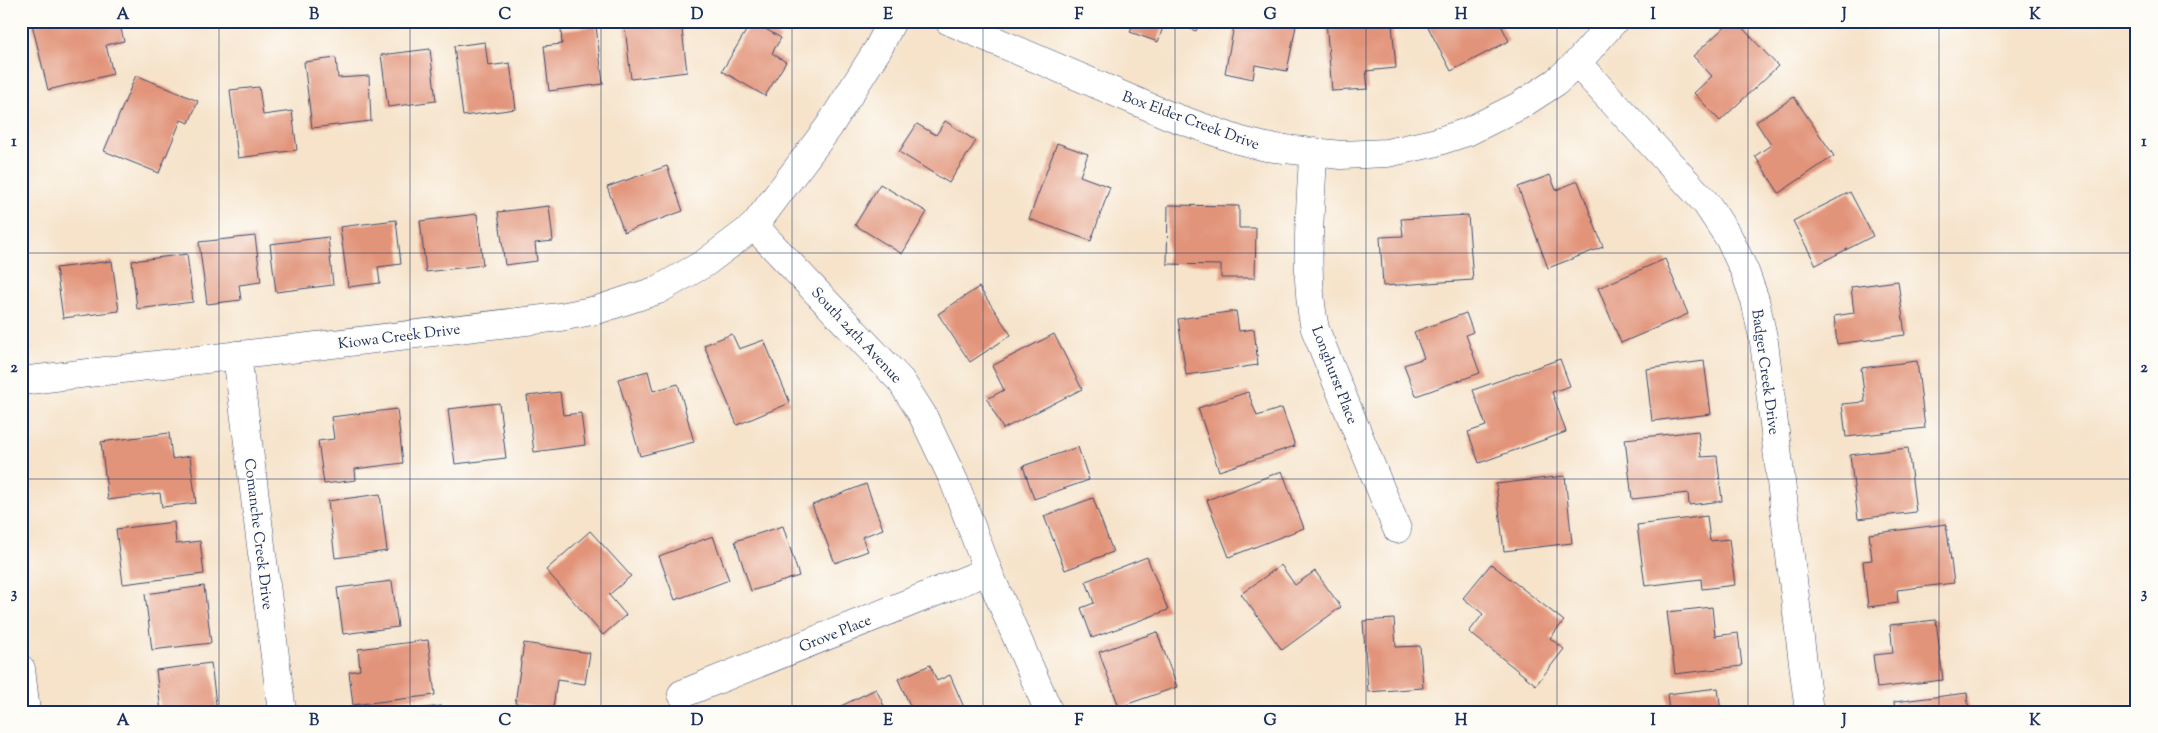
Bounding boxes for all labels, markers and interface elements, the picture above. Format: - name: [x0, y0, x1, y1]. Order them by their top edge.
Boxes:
- text: A: [117, 4, 130, 27]
- text: B: [309, 4, 319, 27]
- text: C: [499, 4, 512, 27]
- text: D: [691, 4, 704, 27]
- text: E: [883, 4, 893, 27]
- text: F: [1075, 4, 1084, 27]
- text: G: [1263, 4, 1277, 27]
- text: H: [1455, 4, 1468, 27]
- text: I: [1650, 4, 1656, 27]
- text: J: [1840, 4, 1847, 27]
- text: K: [2029, 4, 2041, 27]
- street label: Box Elder Creek Drive: [1119, 87, 1262, 156]
- text: 1: [11, 131, 17, 154]
- text: 1: [2141, 131, 2147, 154]
- street label: South 24th Avenue: [806, 283, 906, 389]
- street label: Badger Creek Drive: [1745, 308, 1784, 436]
- street label: Kiowa Creek Drive: [337, 320, 462, 355]
- street label: Longhurst Place: [1305, 323, 1362, 428]
- text: 2: [10, 357, 18, 380]
- text: 2: [2140, 357, 2148, 380]
- street label: Comanche Creek Drive: [238, 457, 277, 611]
- text: 3: [11, 583, 18, 606]
- text: 3: [2141, 583, 2148, 606]
- street label: Grove Place: [796, 610, 875, 658]
- text: A: [117, 710, 130, 733]
- text: B: [309, 710, 319, 733]
- text: C: [499, 710, 512, 733]
- text: D: [691, 710, 704, 733]
- text: E: [883, 710, 893, 733]
- text: F: [1075, 710, 1084, 733]
- text: G: [1263, 710, 1277, 733]
- text: H: [1455, 710, 1468, 733]
- text: I: [1650, 710, 1656, 733]
- text: J: [1840, 710, 1847, 733]
- text: K: [2029, 710, 2041, 733]

